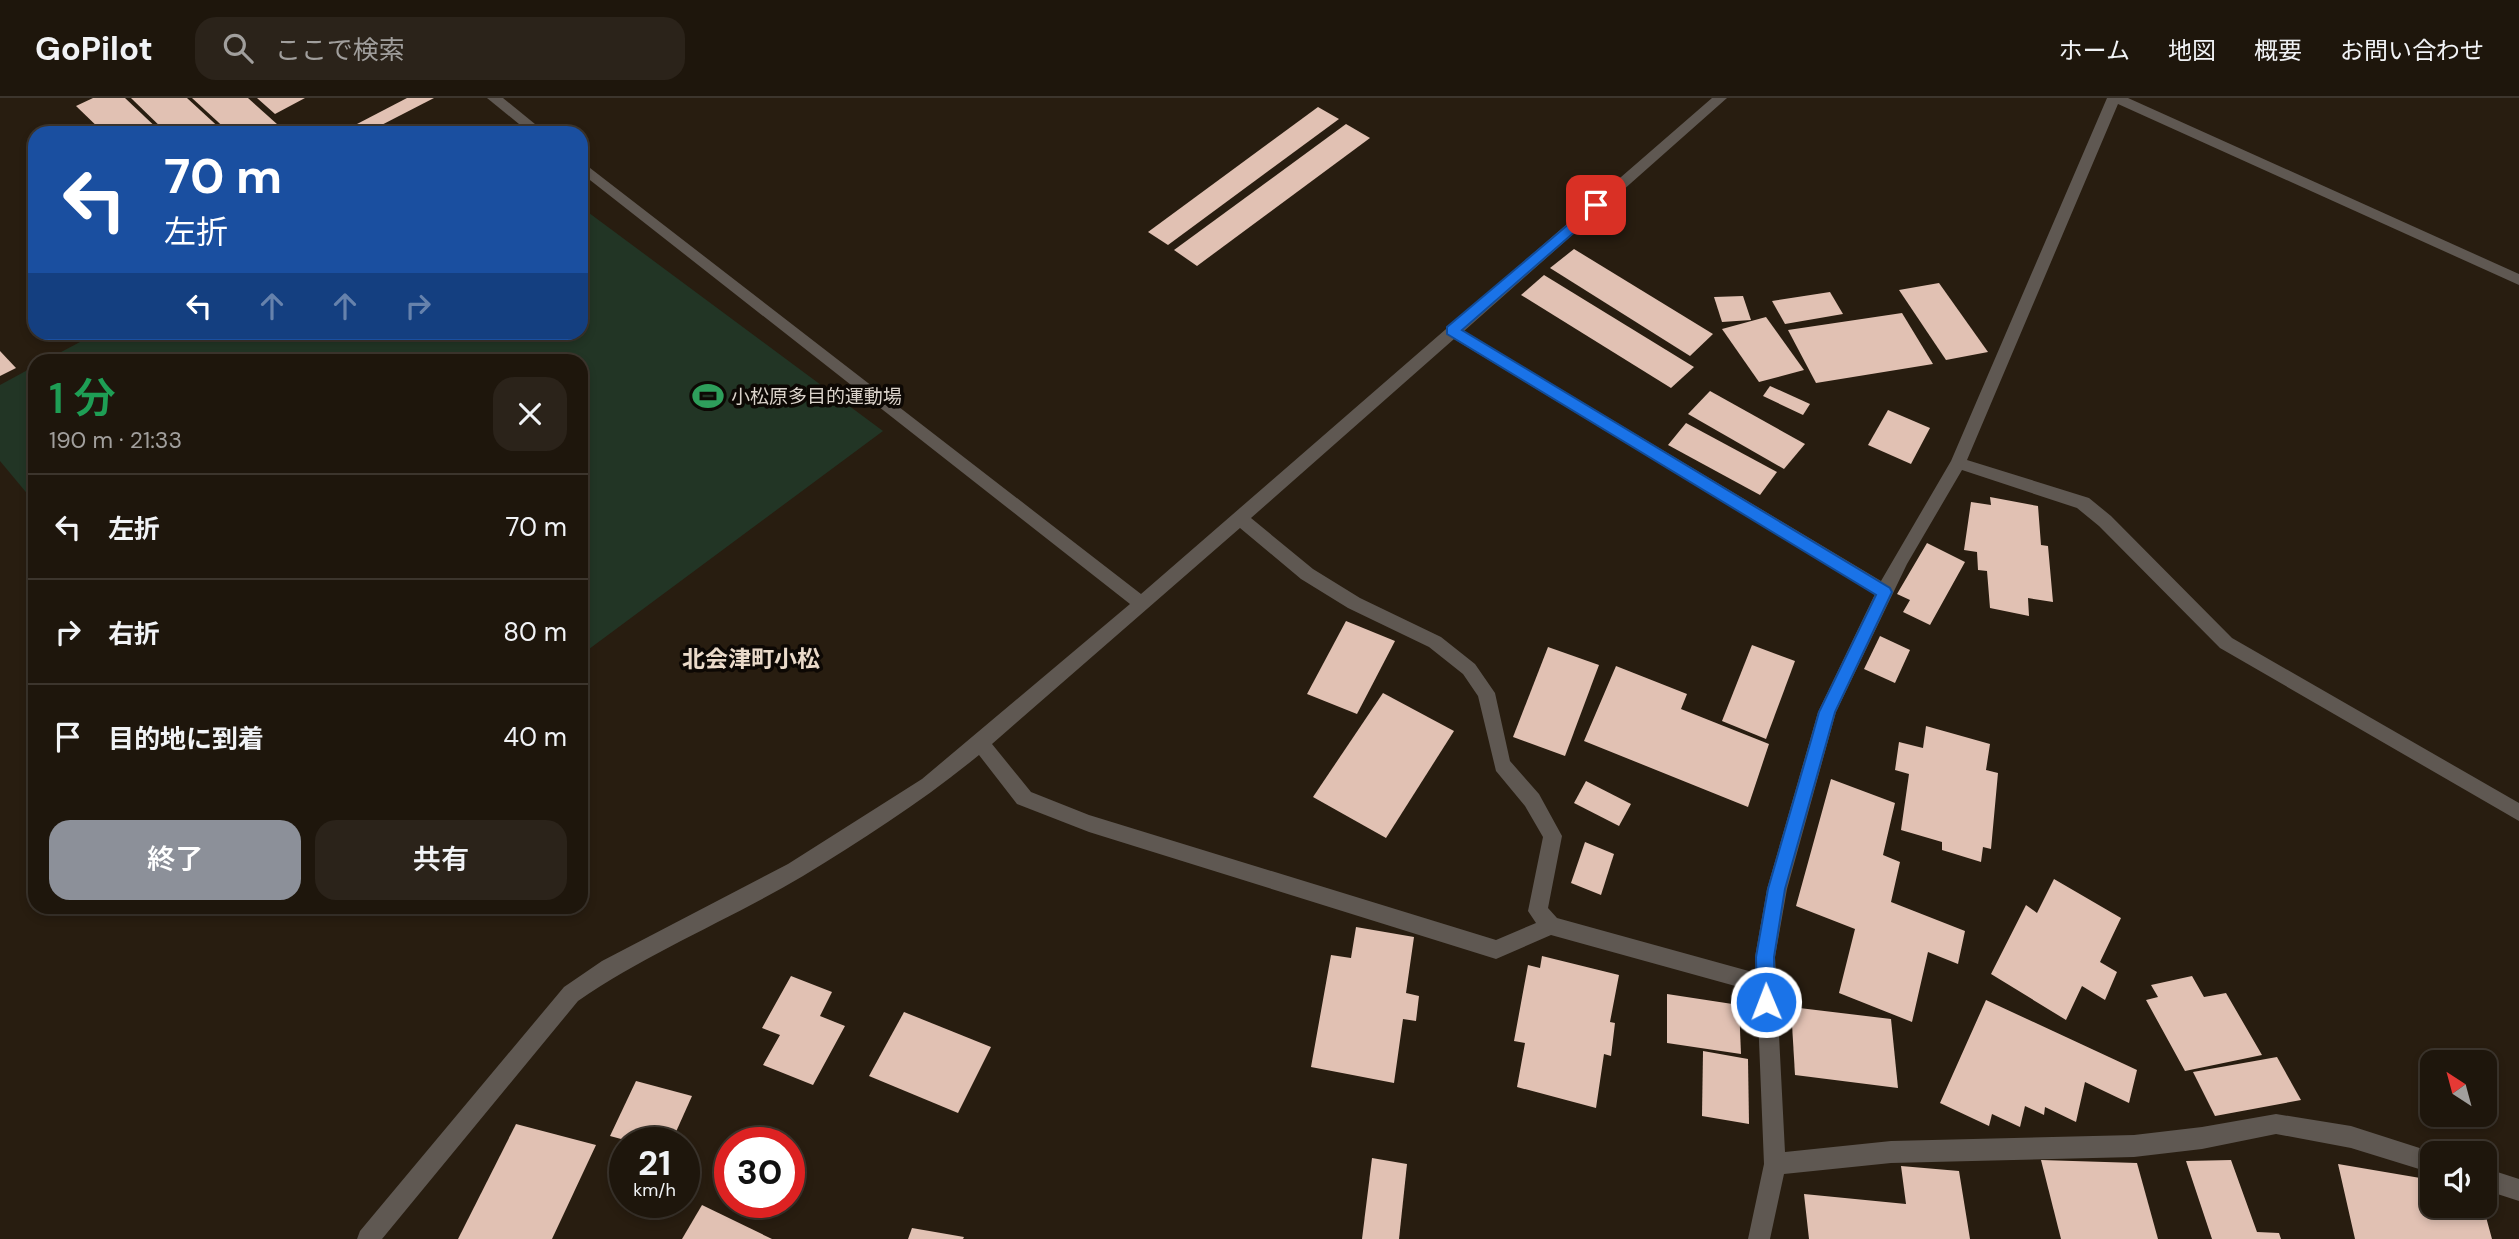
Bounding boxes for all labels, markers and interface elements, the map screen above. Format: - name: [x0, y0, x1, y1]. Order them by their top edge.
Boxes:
- search box: [195, 17, 685, 80]
- text: GoPilot: [35, 27, 153, 70]
- icon: search: [219, 29, 257, 67]
- text: ここで検索: [275, 33, 405, 67]
- text: ホーム: [2059, 35, 2130, 66]
- text: 地図: [2168, 35, 2216, 66]
- text: 概要: [2254, 35, 2302, 66]
- text: お問い合わせ: [2340, 35, 2484, 66]
- text: 70 m: [164, 144, 282, 208]
- icon: left: [49, 154, 140, 245]
- pin: [1566, 175, 1626, 235]
- icon: arrive: [1577, 186, 1615, 224]
- text: 左折: [164, 211, 228, 253]
- icon: left: [180, 287, 218, 325]
- icon: ahead: [253, 287, 291, 325]
- icon: ahead: [326, 287, 364, 325]
- icon: right: [399, 287, 437, 325]
- text: 1 分: [49, 371, 116, 426]
- button: close: [493, 377, 567, 451]
- sports icon: 小松原多目的運動場: [691, 379, 725, 413]
- place label: 小松原多目的運動場: [731, 384, 902, 409]
- text: 190 m · 21:33: [49, 425, 182, 455]
- icon: left: [49, 508, 87, 546]
- text: 70 m: [506, 510, 567, 544]
- text: 左折: [108, 512, 160, 546]
- icon: right: [49, 613, 87, 651]
- text: 80 m: [503, 615, 567, 649]
- text: 右折: [108, 617, 160, 651]
- district label: 北会津町小松: [682, 644, 820, 674]
- icon: arrive: [49, 718, 87, 756]
- text: 40 m: [503, 720, 567, 754]
- text: 目的地に到着: [108, 722, 264, 756]
- button: 終了: [49, 820, 301, 900]
- button: 共有: [315, 820, 567, 900]
- position arrow: [1729, 965, 1803, 1039]
- north arrow: [2420, 1050, 2497, 1127]
- map controls: [2420, 1050, 2497, 1218]
- speed limit sign: 30: [714, 1127, 805, 1218]
- text: 21: [638, 1140, 671, 1186]
- button: sound: [2420, 1141, 2497, 1218]
- text: km/h: [633, 1178, 676, 1202]

